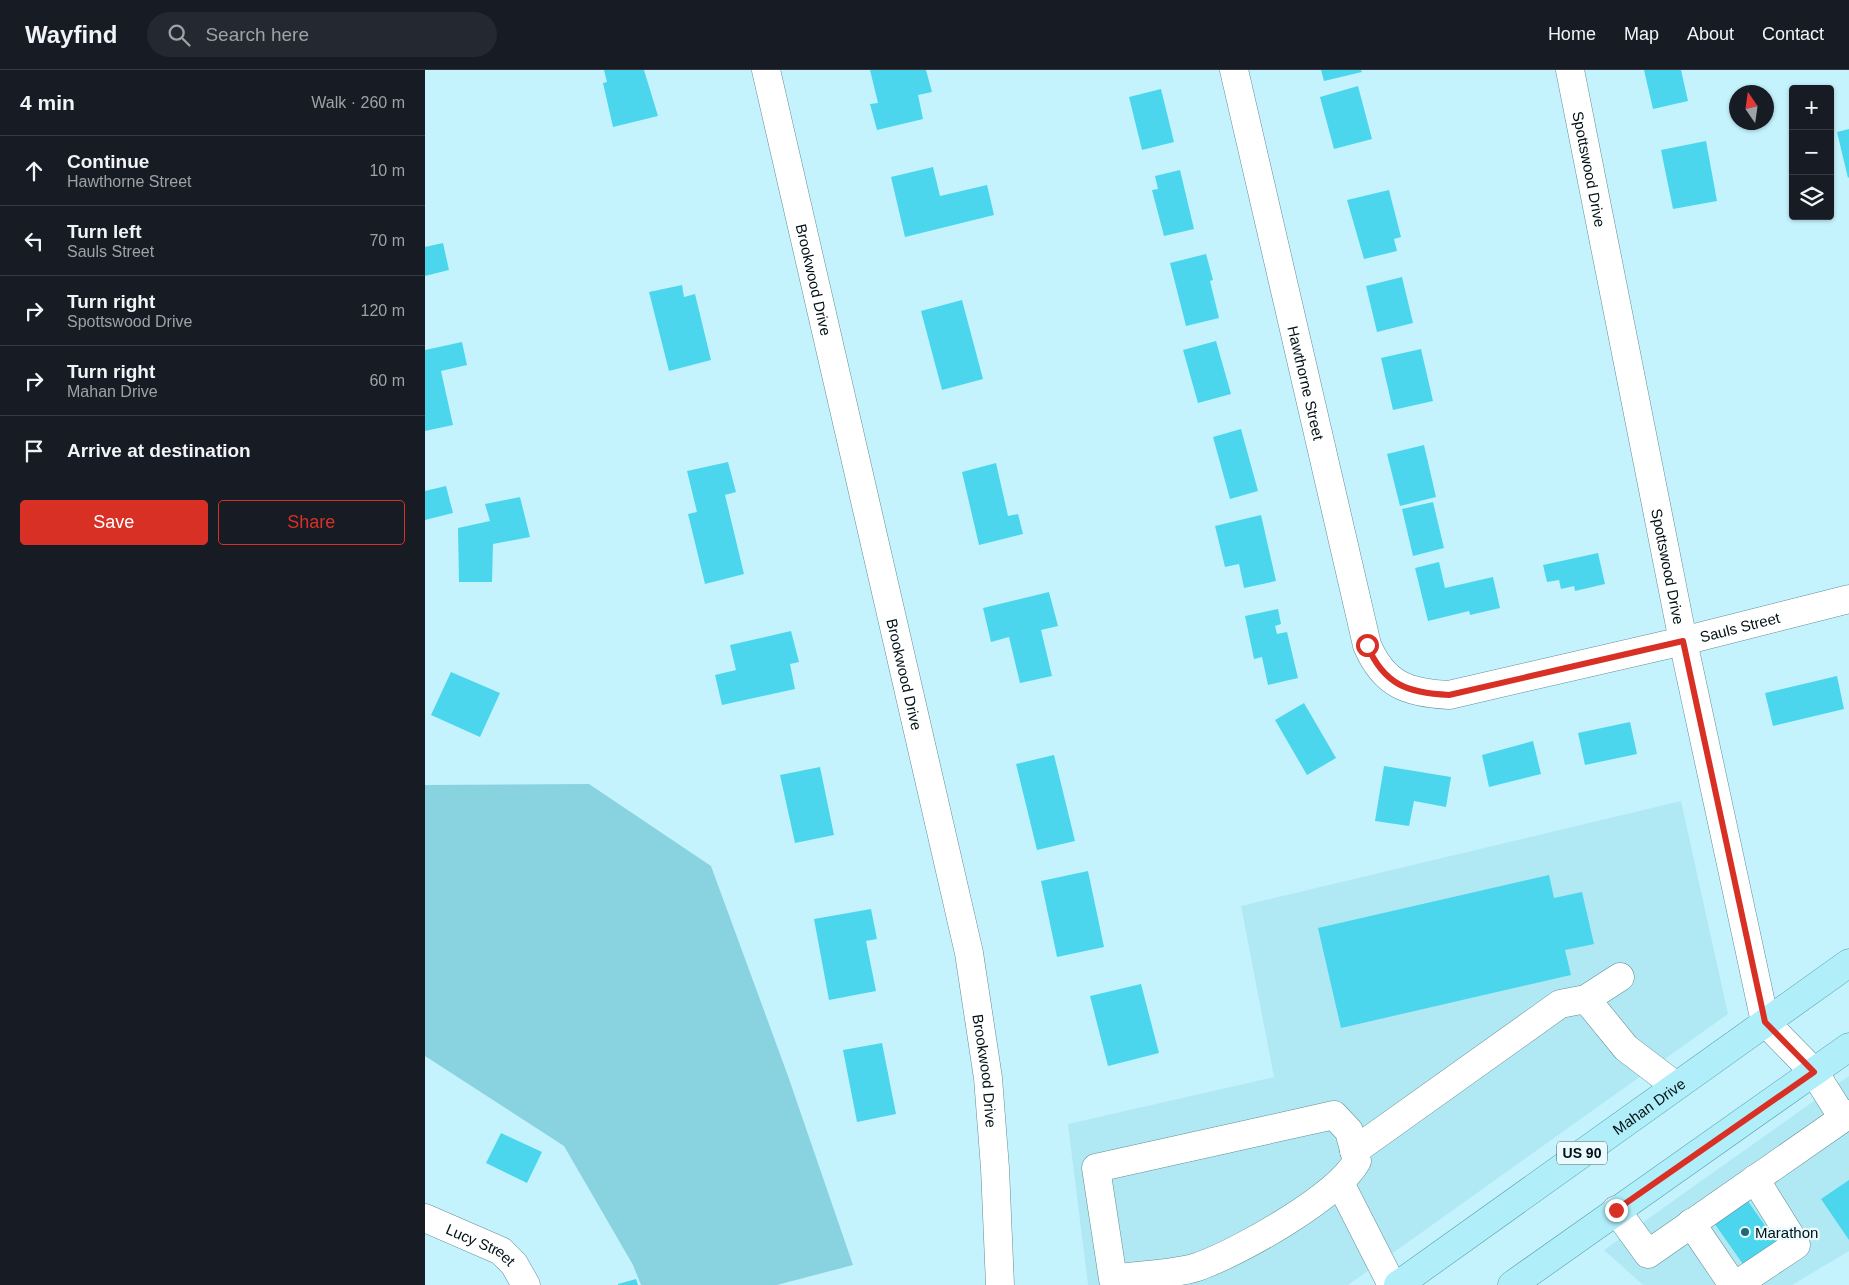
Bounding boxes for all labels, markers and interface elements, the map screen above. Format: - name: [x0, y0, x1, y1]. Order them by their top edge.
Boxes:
- search box: [147, 12, 497, 57]
- text: Wayfind: [25, 21, 117, 48]
- icon: search: [165, 21, 193, 49]
- text: Search here: [205, 24, 309, 45]
- text: Home: [1548, 24, 1596, 44]
- text: Map: [1624, 24, 1659, 44]
- text: About: [1687, 24, 1734, 44]
- text: Contact: [1762, 24, 1824, 44]
- north arrow: [1729, 85, 1774, 130]
- map controls: [1789, 85, 1834, 220]
- button: +: [1789, 85, 1834, 130]
- text: 4 min: [20, 91, 75, 114]
- text: Walk · 260 m: [311, 94, 405, 111]
- street label: Spottswood Drive: [1570, 110, 1609, 228]
- button: −: [1789, 130, 1834, 175]
- text: Continue: [67, 151, 149, 172]
- icon: ahead: [20, 157, 48, 185]
- text: 10 m: [369, 162, 405, 179]
- text: Hawthorne Street: [67, 173, 192, 190]
- button: layers: [1789, 175, 1834, 220]
- text: Turn left: [67, 221, 142, 242]
- street label: Brookwood Drive: [793, 222, 835, 337]
- icon: left: [20, 227, 48, 255]
- text: 70 m: [369, 232, 405, 249]
- text: Sauls Street: [67, 243, 154, 260]
- text: Turn right: [67, 291, 155, 312]
- icon: right: [20, 297, 48, 325]
- text: 120 m: [361, 302, 405, 319]
- text: Spottswood Drive: [67, 313, 192, 330]
- street label: Hawthorne Street: [1285, 324, 1328, 442]
- text: Turn right: [67, 361, 155, 382]
- icon: right: [20, 367, 48, 395]
- text: 60 m: [369, 372, 405, 389]
- text: Mahan Drive: [67, 383, 158, 400]
- icon: arrive: [20, 437, 48, 465]
- text: Arrive at destination: [67, 440, 251, 461]
- button: Save: [20, 500, 208, 545]
- button: Share: [218, 500, 405, 545]
- street label: Spottswood Drive: [1648, 507, 1688, 626]
- street label: Sauls Street: [1698, 608, 1782, 645]
- street label: Brookwood Drive: [884, 617, 926, 732]
- route start: [1356, 634, 1379, 657]
- street label: Brookwood Drive: [970, 1013, 1000, 1128]
- street label: Mahan Drive: [1609, 1074, 1688, 1138]
- road number: US 90: [1557, 1142, 1607, 1164]
- route end: [1605, 1199, 1628, 1222]
- street label: Lucy Street: [444, 1220, 520, 1270]
- place label: Marathon: [1755, 1224, 1818, 1241]
- marker: Marathon: [1739, 1226, 1751, 1238]

